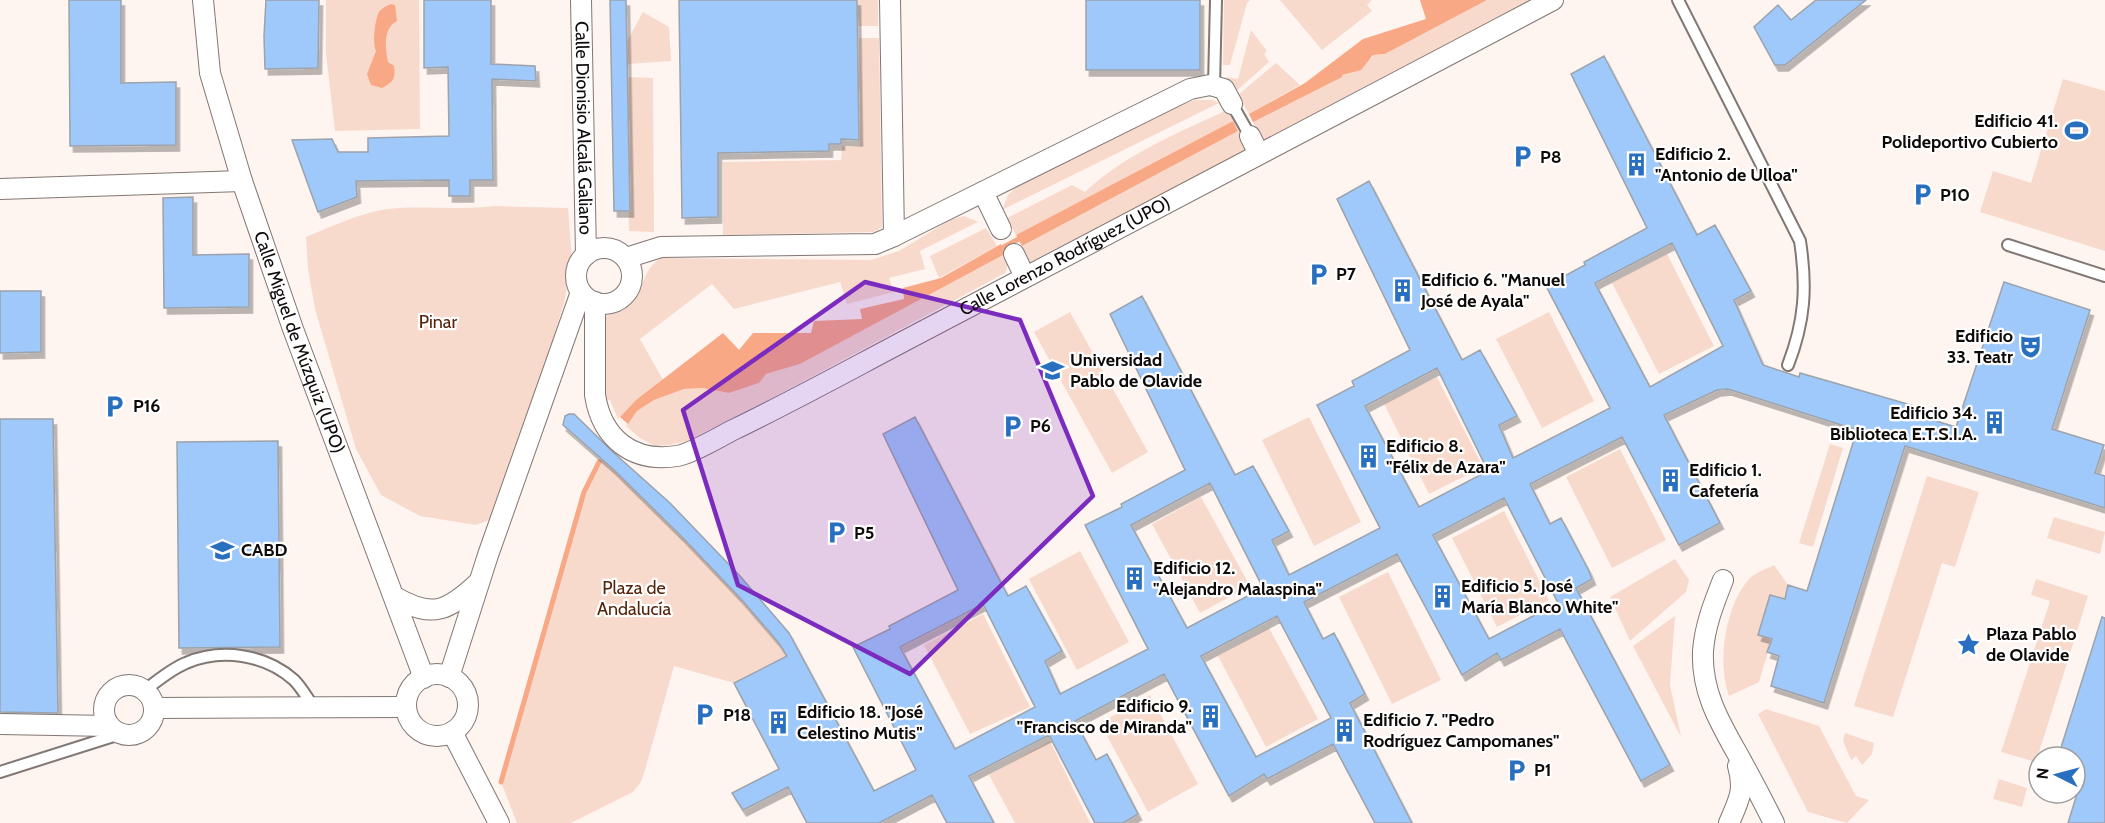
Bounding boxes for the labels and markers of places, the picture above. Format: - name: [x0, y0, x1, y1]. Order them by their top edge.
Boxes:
- place label: Edificio 41. Polideportivo Cubierto: [1882, 110, 2058, 153]
- sports icon: Edificio 41. Polideportivo Cubierto: [2063, 118, 2089, 144]
- place label: Edificio 2. "Antonio de Ulloa": [1655, 143, 1798, 186]
- parking icon: P8: [1509, 144, 1535, 170]
- place label: P8: [1540, 146, 1562, 168]
- building icon: Edificio 2. "Antonio de Ulloa": [1624, 151, 1650, 177]
- parking icon: P10: [1909, 182, 1935, 208]
- place label: P10: [1940, 184, 1970, 206]
- parking icon: P7: [1305, 261, 1331, 287]
- place label: P7: [1336, 263, 1357, 285]
- place label: Edificio 6. "Manuel José de Ayala": [1420, 269, 1565, 312]
- building icon: Edificio 6. "Manuel José de Ayala": [1390, 277, 1416, 303]
- place label: Edificio 33. Teatr: [1947, 325, 2013, 368]
- theatre icon: Edificio 33. Teatr: [2018, 333, 2044, 359]
- place label: Universidad Pablo de Olavide: [1070, 349, 1202, 392]
- school or university icon: Universidad Pablo de Olavide: [1039, 357, 1065, 383]
- parking icon: P16: [102, 393, 128, 419]
- place label: P16: [133, 395, 161, 417]
- place label: Edificio 34. Biblioteca E.T.S.I.A.: [1830, 402, 1977, 445]
- building icon: Edificio 34. Biblioteca E.T.S.I.A.: [1982, 410, 2008, 436]
- parking icon: P6: [999, 413, 1025, 439]
- place label: P6: [1030, 415, 1051, 437]
- place label: Edificio 8. "Félix de Azara": [1386, 435, 1506, 478]
- building icon: Edificio 8. "Félix de Azara": [1355, 443, 1381, 469]
- place label: Edificio 1. Cafetería: [1689, 459, 1762, 502]
- building icon: Edificio 1. Cafetería: [1658, 467, 1684, 493]
- parking icon: P5: [823, 520, 849, 546]
- place label: P5: [854, 522, 874, 544]
- school or university icon: CABD: [210, 537, 236, 563]
- place label: CABD: [241, 539, 287, 561]
- place label: Edificio 12. "Alejandro Malaspina": [1153, 557, 1322, 600]
- building icon: Edificio 12. "Alejandro Malaspina": [1122, 565, 1148, 591]
- place label: Edificio 5. José María Blanco White": [1461, 575, 1618, 618]
- building icon: Edificio 5. José María Blanco White": [1430, 583, 1456, 609]
- place label: Plaza Pablo de Olavide: [1986, 623, 2077, 666]
- place icon: Plaza Pablo de Olavide: [1955, 631, 1981, 657]
- place label: Edificio 9. "Francisco de Miranda": [1017, 695, 1192, 738]
- place label: Edificio 18. "José Celestino Mutis": [797, 701, 923, 744]
- parking icon: P18: [692, 702, 718, 728]
- building icon: Edificio 9. "Francisco de Miranda": [1197, 703, 1223, 729]
- place label: P18: [723, 704, 751, 726]
- building icon: Edificio 18. "José Celestino Mutis": [766, 709, 792, 735]
- place label: Edificio 7. "Pedro Rodríguez Campomanes": [1363, 709, 1559, 752]
- building icon: Edificio 7. "Pedro Rodríguez Campomanes": [1332, 717, 1358, 743]
- parking icon: P1: [1503, 757, 1529, 783]
- place label: P1: [1534, 759, 1551, 781]

